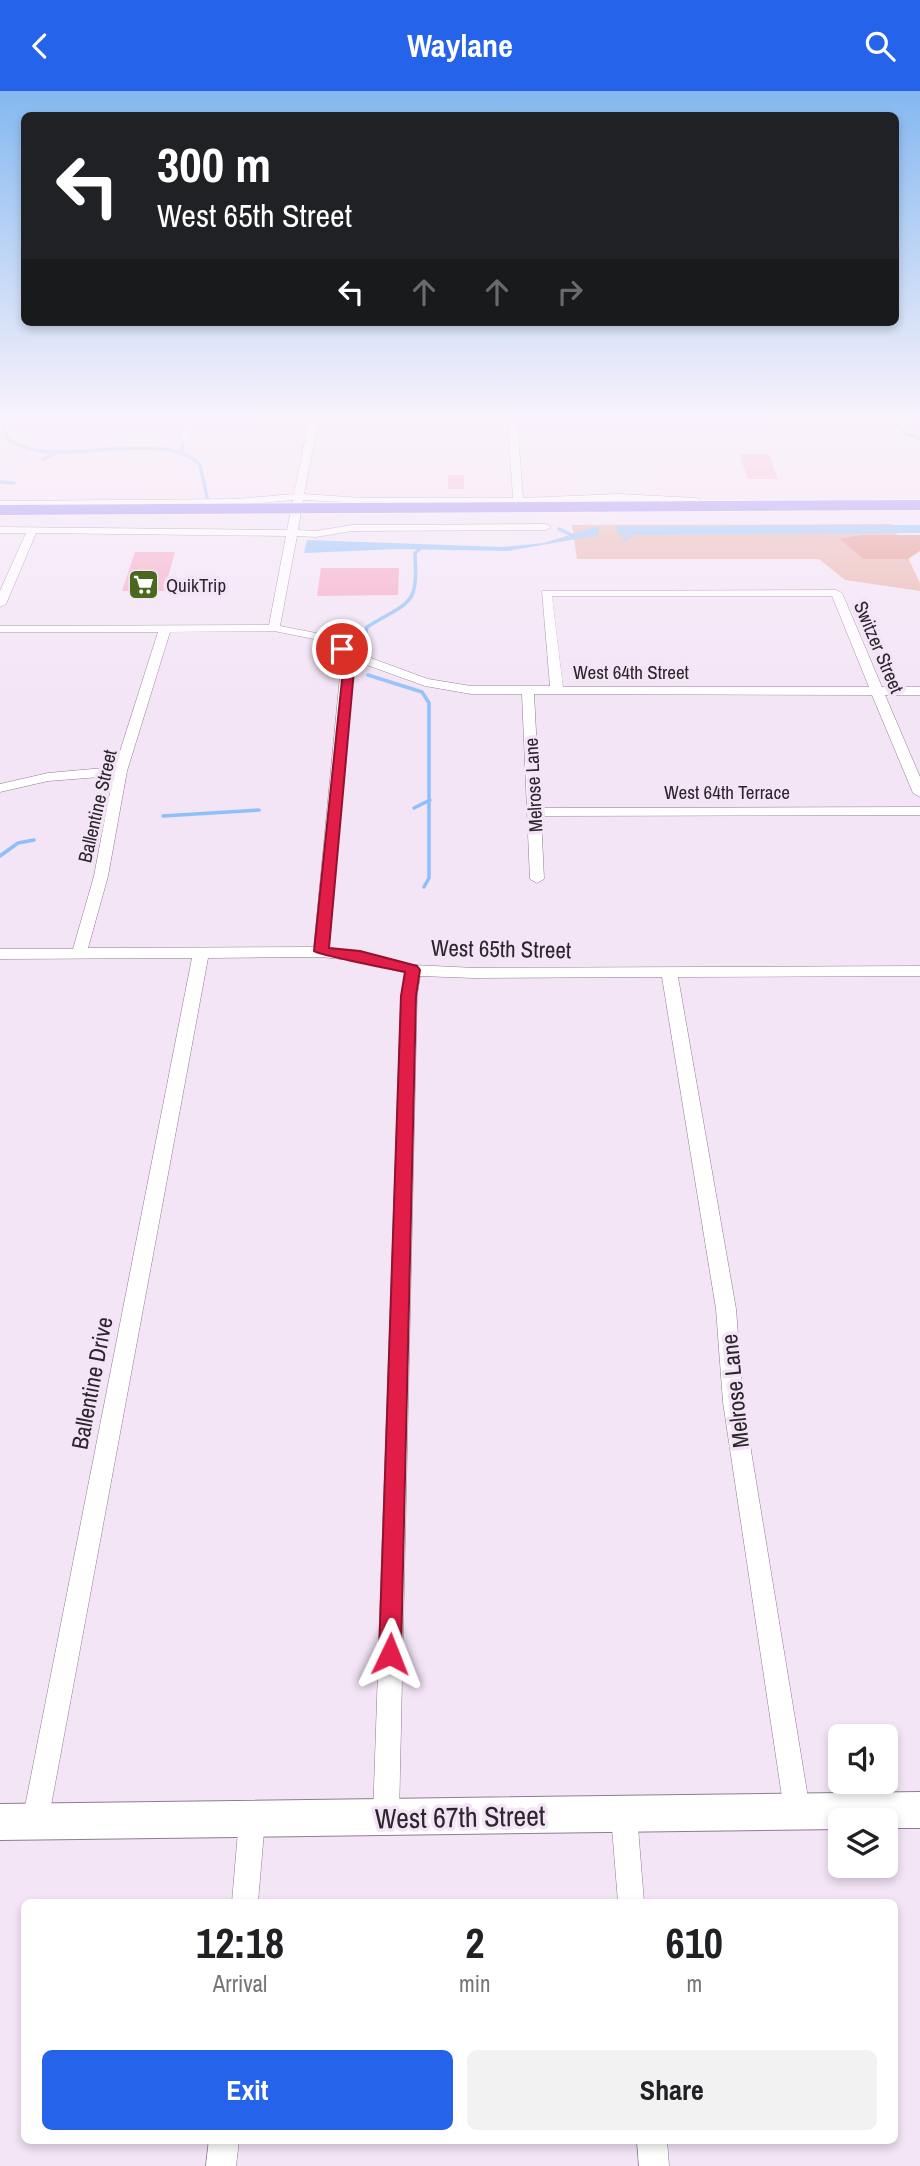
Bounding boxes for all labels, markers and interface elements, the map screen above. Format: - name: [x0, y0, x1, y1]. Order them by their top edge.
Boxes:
- text: Waylane: [407, 24, 513, 67]
- icon: back: [21, 27, 59, 65]
- icon: search: [861, 27, 899, 65]
- text: 300 m: [157, 131, 271, 197]
- icon: left: [42, 140, 133, 231]
- text: West 65th Street: [157, 194, 352, 237]
- icon: left: [332, 273, 370, 311]
- icon: ahead: [405, 273, 443, 311]
- icon: ahead: [478, 273, 516, 311]
- icon: right: [551, 273, 589, 311]
- supermarket icon: QuikTrip: [126, 568, 160, 602]
- place label: QuikTrip: [166, 572, 226, 598]
- street label: Switzer Street: [848, 597, 910, 698]
- pin: [312, 619, 372, 679]
- icon: arrive: [323, 630, 361, 668]
- street label: West 64th Street: [573, 659, 690, 685]
- street label: Melrose Lane: [518, 737, 548, 833]
- street label: Ballentine Street: [71, 746, 123, 865]
- street label: West 64th Terrace: [664, 779, 790, 805]
- street label: West 65th Street: [431, 932, 571, 965]
- street label: Ballentine Drive: [63, 1314, 120, 1452]
- street label: Melrose Lane: [713, 1333, 756, 1449]
- position arrow: [353, 1617, 427, 1691]
- map controls: [828, 1724, 898, 1878]
- button: sound: [828, 1724, 898, 1794]
- street label: West 67th Street: [374, 1797, 546, 1837]
- button: layers: [828, 1808, 898, 1878]
- text: 12:18: [196, 1915, 284, 1971]
- text: 2: [465, 1915, 484, 1971]
- text: 610: [666, 1915, 723, 1971]
- text: Arrival: [213, 1968, 267, 1999]
- text: min: [459, 1968, 491, 1999]
- text: m: [686, 1968, 702, 1999]
- button: Exit: [42, 2050, 453, 2130]
- button: Share: [467, 2050, 877, 2130]

